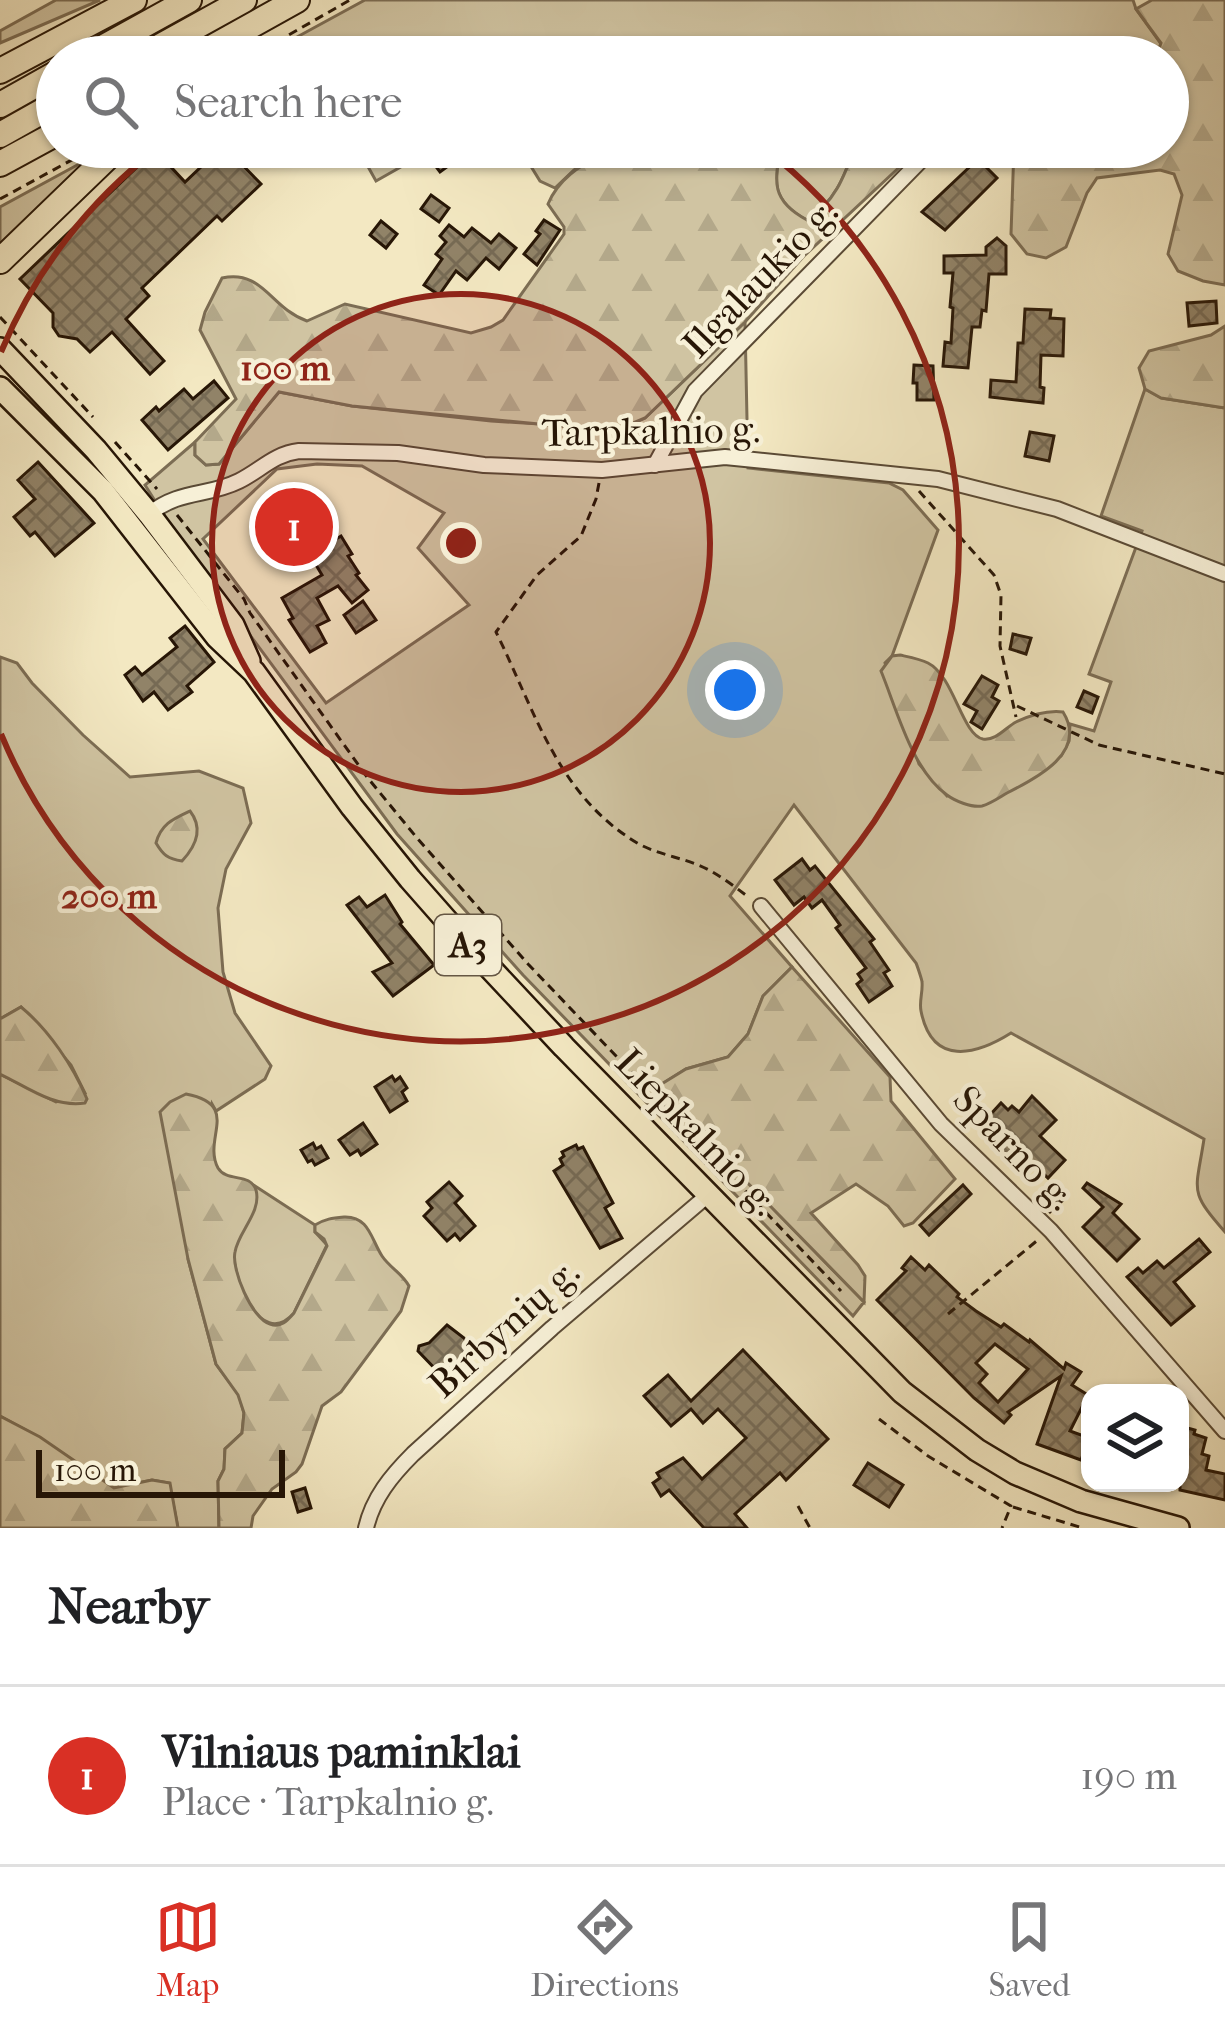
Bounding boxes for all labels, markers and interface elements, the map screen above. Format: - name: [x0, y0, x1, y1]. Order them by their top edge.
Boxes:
- search box: [36, 36, 1189, 168]
- icon: search: [78, 69, 144, 135]
- text: Search here: [174, 76, 402, 129]
- street label: Ilgalaukio g.: [673, 189, 847, 367]
- text: 100 m: [240, 347, 331, 389]
- street label: Tarpkalnio g.: [541, 406, 761, 456]
- pin: 1: [255, 482, 333, 572]
- centre of rings: [440, 522, 482, 564]
- your location: [705, 660, 765, 720]
- text: 200 m: [61, 875, 158, 917]
- road number: A3: [435, 915, 501, 975]
- street label: Liepkalnio g.: [606, 1039, 788, 1225]
- street label: Sparno g.: [944, 1076, 1084, 1220]
- street label: Birbynių g.: [419, 1249, 589, 1407]
- map controls: [1081, 1384, 1189, 1492]
- button: layers: [1081, 1384, 1189, 1492]
- scale bar: [36, 1444, 285, 1497]
- text: 100 m: [54, 1451, 137, 1490]
- text: Nearby: [48, 1576, 209, 1636]
- text: Vilniaus paminklai: [162, 1726, 521, 1779]
- text: 1: [80, 1753, 94, 1799]
- text: 190 m: [1080, 1753, 1177, 1799]
- text: Place · Tarpkalnio g.: [162, 1779, 494, 1825]
- tab: Map: [155, 1894, 221, 2005]
- tab: Directions: [530, 1894, 679, 2005]
- tab: Saved: [988, 1894, 1070, 2005]

